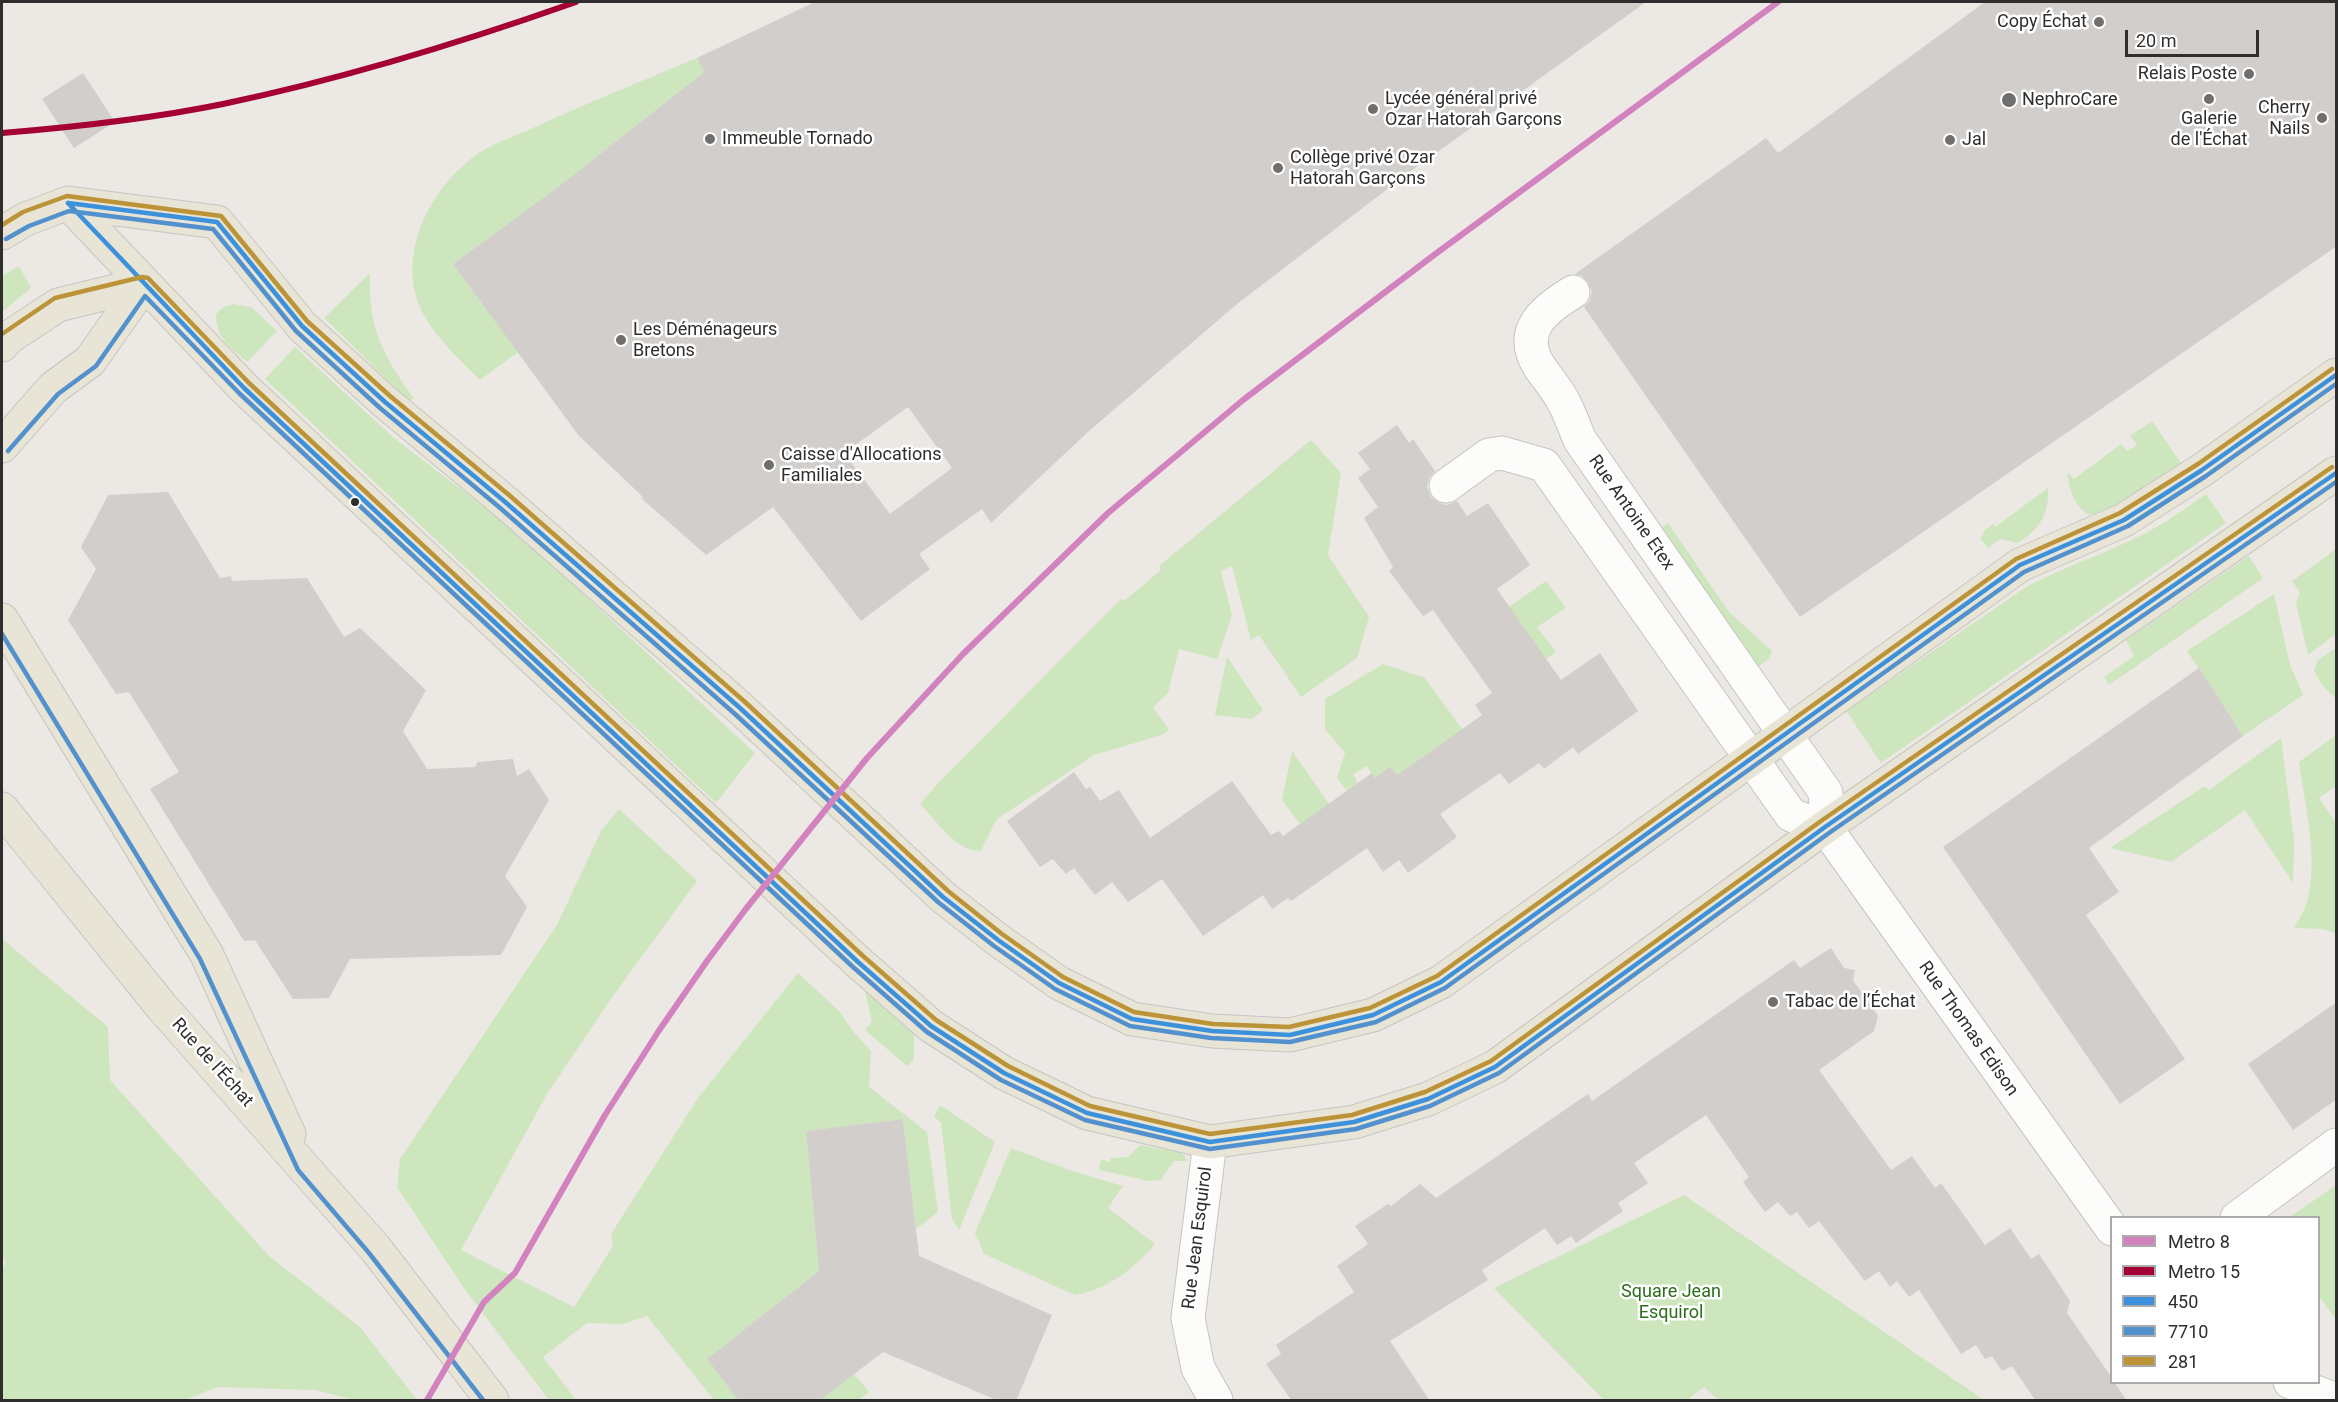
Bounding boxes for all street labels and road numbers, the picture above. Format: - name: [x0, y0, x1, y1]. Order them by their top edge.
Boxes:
- street label: Rue Antoine Etex: [1583, 451, 1679, 575]
- street label: Rue Thomas Edison: [1913, 958, 2023, 1100]
- street label: Rue de l'Échat: [167, 1014, 257, 1112]
- street label: Rue Jean Esquirol: [1179, 1166, 1217, 1310]

